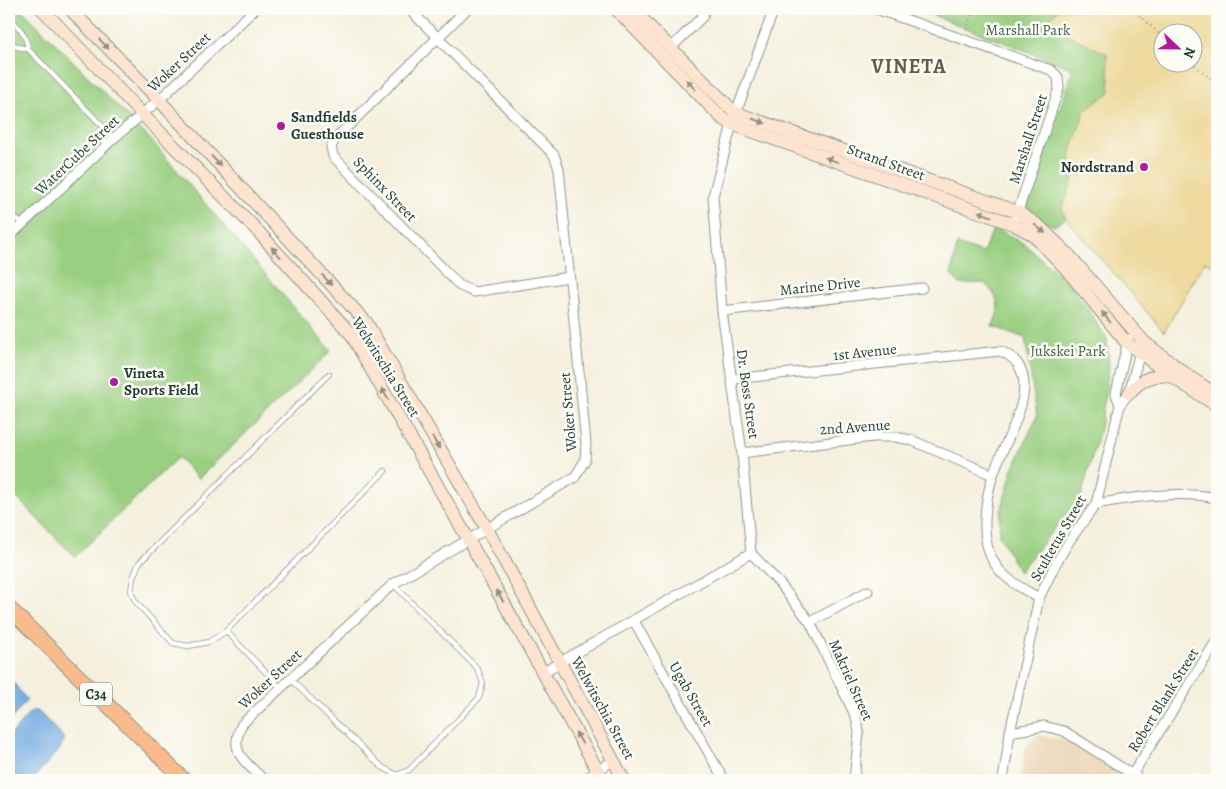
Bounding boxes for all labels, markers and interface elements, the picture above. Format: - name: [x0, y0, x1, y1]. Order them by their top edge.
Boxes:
- park label: Marshall Park: [986, 20, 1071, 40]
- north arrow: [1154, 22, 1204, 72]
- street label: Woker Street: [142, 27, 215, 97]
- one-way arrow: [98, 37, 110, 49]
- text: N: [1179, 44, 1200, 61]
- district label: VINETA: [870, 53, 947, 80]
- one-way arrow: [685, 80, 697, 92]
- street label: Marshall Street: [1004, 91, 1052, 187]
- place label: Sandfields Guesthouse: [291, 107, 364, 144]
- street label: WaterCube Street: [30, 111, 124, 200]
- one-way arrow: [752, 117, 767, 125]
- marker: Sandfields Guesthouse: [275, 120, 287, 132]
- street label: Strand Street: [844, 139, 928, 185]
- street label: Sphinx Street: [349, 152, 421, 226]
- one-way arrow: [210, 155, 222, 167]
- one-way arrow: [824, 156, 839, 164]
- place label: Nordstrand: [1061, 157, 1135, 177]
- marker: Nordstrand: [1138, 161, 1150, 173]
- one-way arrow: [977, 210, 992, 218]
- one-way arrow: [1034, 223, 1047, 234]
- one-way arrow: [270, 246, 282, 258]
- street label: Marine Drive: [779, 272, 862, 300]
- one-way arrow: [321, 274, 333, 286]
- one-way arrow: [1101, 311, 1112, 324]
- street label: Welwitschia Street: [347, 312, 425, 421]
- street label: 1st Avenue: [832, 339, 898, 365]
- park label: Jukskei Park: [1030, 341, 1106, 361]
- street label: Dr. Boss Street: [732, 348, 764, 440]
- place label: Vineta Sports Field: [123, 363, 200, 400]
- street label: Woker Street: [555, 371, 582, 454]
- marker: Vineta Sports Field: [108, 376, 120, 388]
- one-way arrow: [381, 386, 389, 401]
- street label: 2nd Avenue: [819, 415, 891, 439]
- one-way arrow: [432, 437, 441, 450]
- street label: Scultetus Street: [1025, 491, 1091, 585]
- one-way arrow: [495, 589, 504, 602]
- street label: Makriel Street: [824, 636, 878, 724]
- street label: Woker Street: [233, 644, 306, 714]
- street label: Robert Blank Street: [1123, 644, 1203, 756]
- street label: Welwitschia Street: [566, 652, 640, 763]
- street label: Ugab Street: [664, 658, 718, 730]
- road number: C34: [80, 682, 112, 706]
- one-way arrow: [575, 730, 583, 745]

